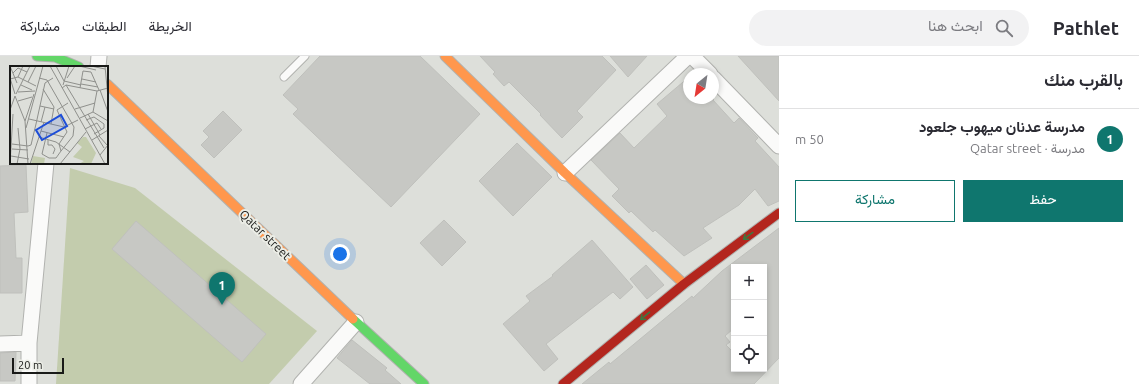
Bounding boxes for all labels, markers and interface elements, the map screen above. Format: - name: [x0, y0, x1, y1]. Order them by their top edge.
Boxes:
- search box: [749, 10, 1029, 46]
- text: ابحث هنا: [928, 17, 983, 34]
- icon: search: [993, 17, 1015, 39]
- text: Pathlet: [1053, 17, 1119, 39]
- text: مشاركة: [20, 18, 60, 34]
- text: الطبقات: [82, 18, 126, 34]
- text: الخريطة: [148, 18, 192, 34]
- inset map: [10, 66, 108, 164]
- north arrow: [683, 68, 719, 104]
- text: بالقرب منك: [1044, 70, 1123, 89]
- text: مدرسة عدنان ميهوب جلعود: [919, 118, 1085, 135]
- text: 50 m: [795, 132, 824, 146]
- text: 1: [1106, 132, 1114, 146]
- text: مدرسة · Qatar street: [970, 141, 1085, 155]
- button: مشاركة: [795, 180, 955, 222]
- button: حفظ: [963, 180, 1123, 222]
- street label: Qatar street: [237, 207, 294, 262]
- one-way arrow: [742, 232, 753, 240]
- your location: [330, 244, 350, 264]
- map controls: [731, 264, 767, 372]
- button: +: [731, 264, 767, 300]
- pin: 1: [209, 272, 235, 305]
- button: −: [731, 300, 767, 336]
- one-way arrow: [640, 311, 650, 320]
- button: locate: [731, 336, 767, 372]
- scale bar: [12, 356, 64, 375]
- text: 20 m: [18, 359, 42, 371]

